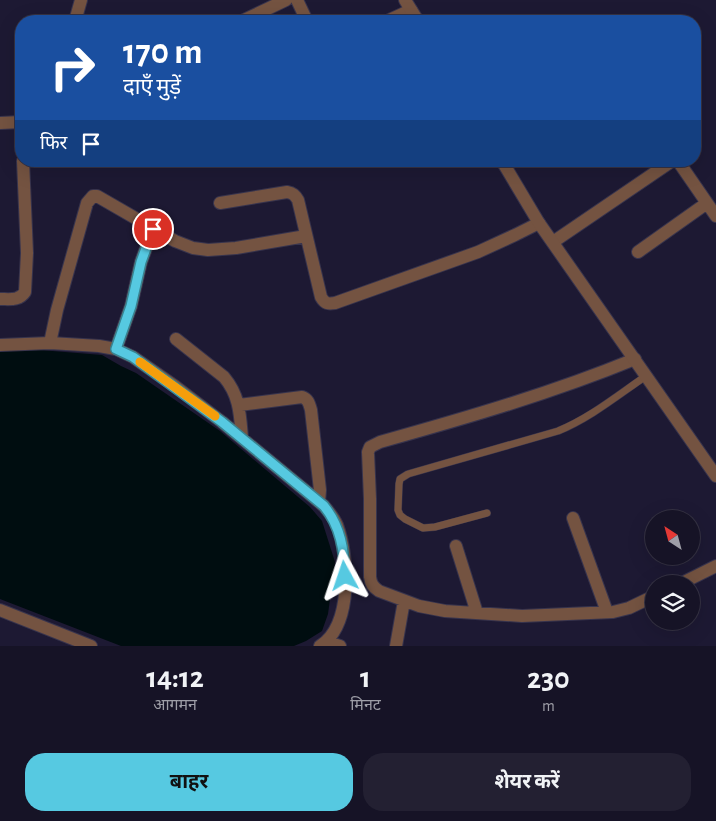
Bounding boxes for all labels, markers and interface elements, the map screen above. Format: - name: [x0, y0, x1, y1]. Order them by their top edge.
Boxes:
- icon: right: [40, 35, 105, 100]
- text: 170 m: [123, 35, 203, 70]
- text: दाएँ मुड़ें: [123, 76, 181, 98]
- icon: arrive: [77, 130, 105, 158]
- text: फिर: [40, 134, 67, 153]
- pin: [132, 208, 174, 250]
- icon: arrive: [139, 215, 167, 243]
- north arrow: [645, 510, 700, 565]
- map controls: [645, 510, 700, 630]
- position arrow: [318, 549, 370, 601]
- button: layers: [645, 575, 700, 630]
- text: 14:12: [146, 663, 204, 693]
- text: 1: [360, 663, 371, 693]
- text: 230: [527, 664, 570, 694]
- text: आगमन: [153, 697, 197, 713]
- text: मिनट: [350, 697, 381, 713]
- text: m: [542, 698, 555, 714]
- button: बाहर: [25, 753, 353, 811]
- button: शेयर करें: [363, 753, 691, 811]

